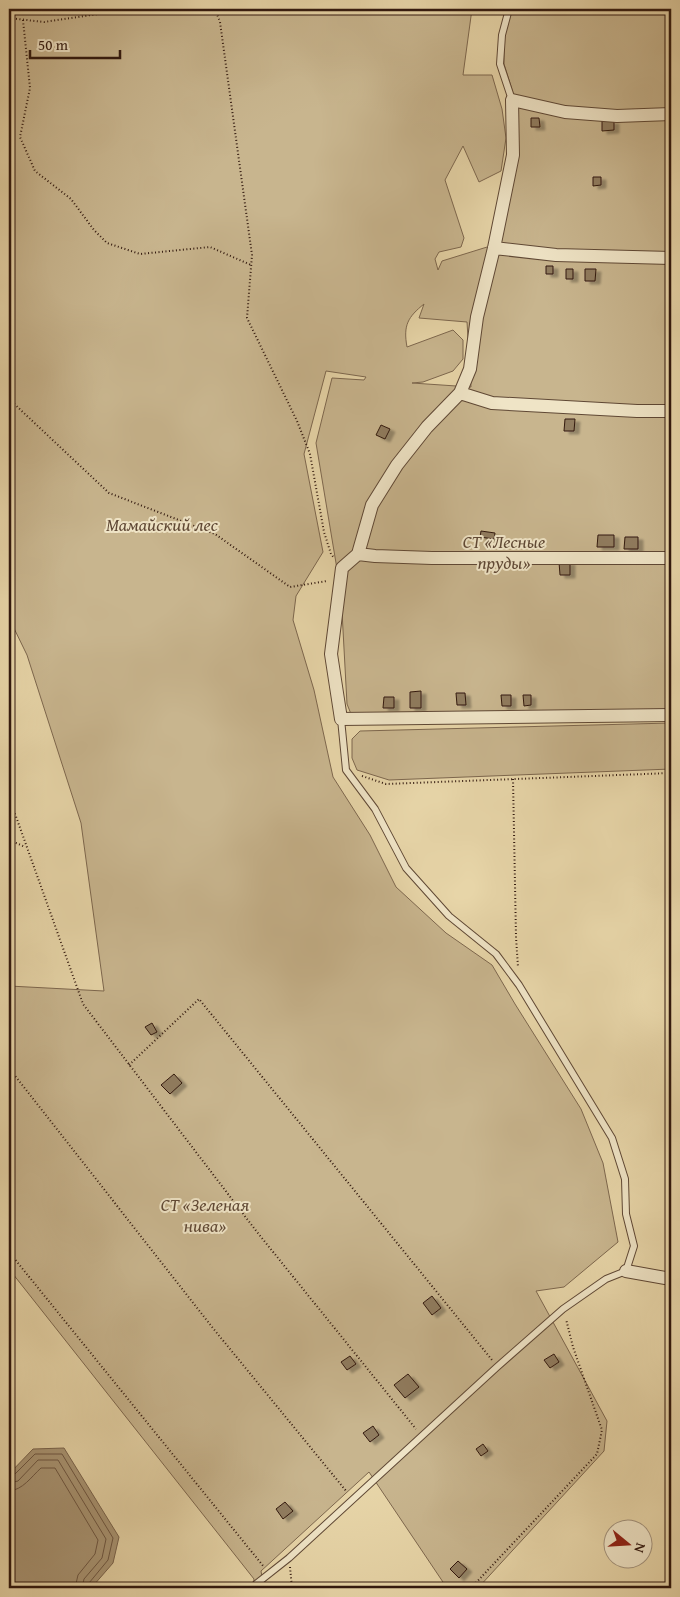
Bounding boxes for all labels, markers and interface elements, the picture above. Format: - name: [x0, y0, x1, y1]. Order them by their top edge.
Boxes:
- scale bar: [30, 28, 120, 60]
- text: 50 m: [38, 34, 69, 55]
- park label: Мамайский лес: [106, 511, 219, 538]
- park label: СТ «Лесные пруды»: [463, 528, 545, 576]
- park label: СТ «Зеленая нива»: [161, 1191, 249, 1239]
- north arrow: [602, 1520, 652, 1570]
- text: N: [629, 1540, 651, 1556]

